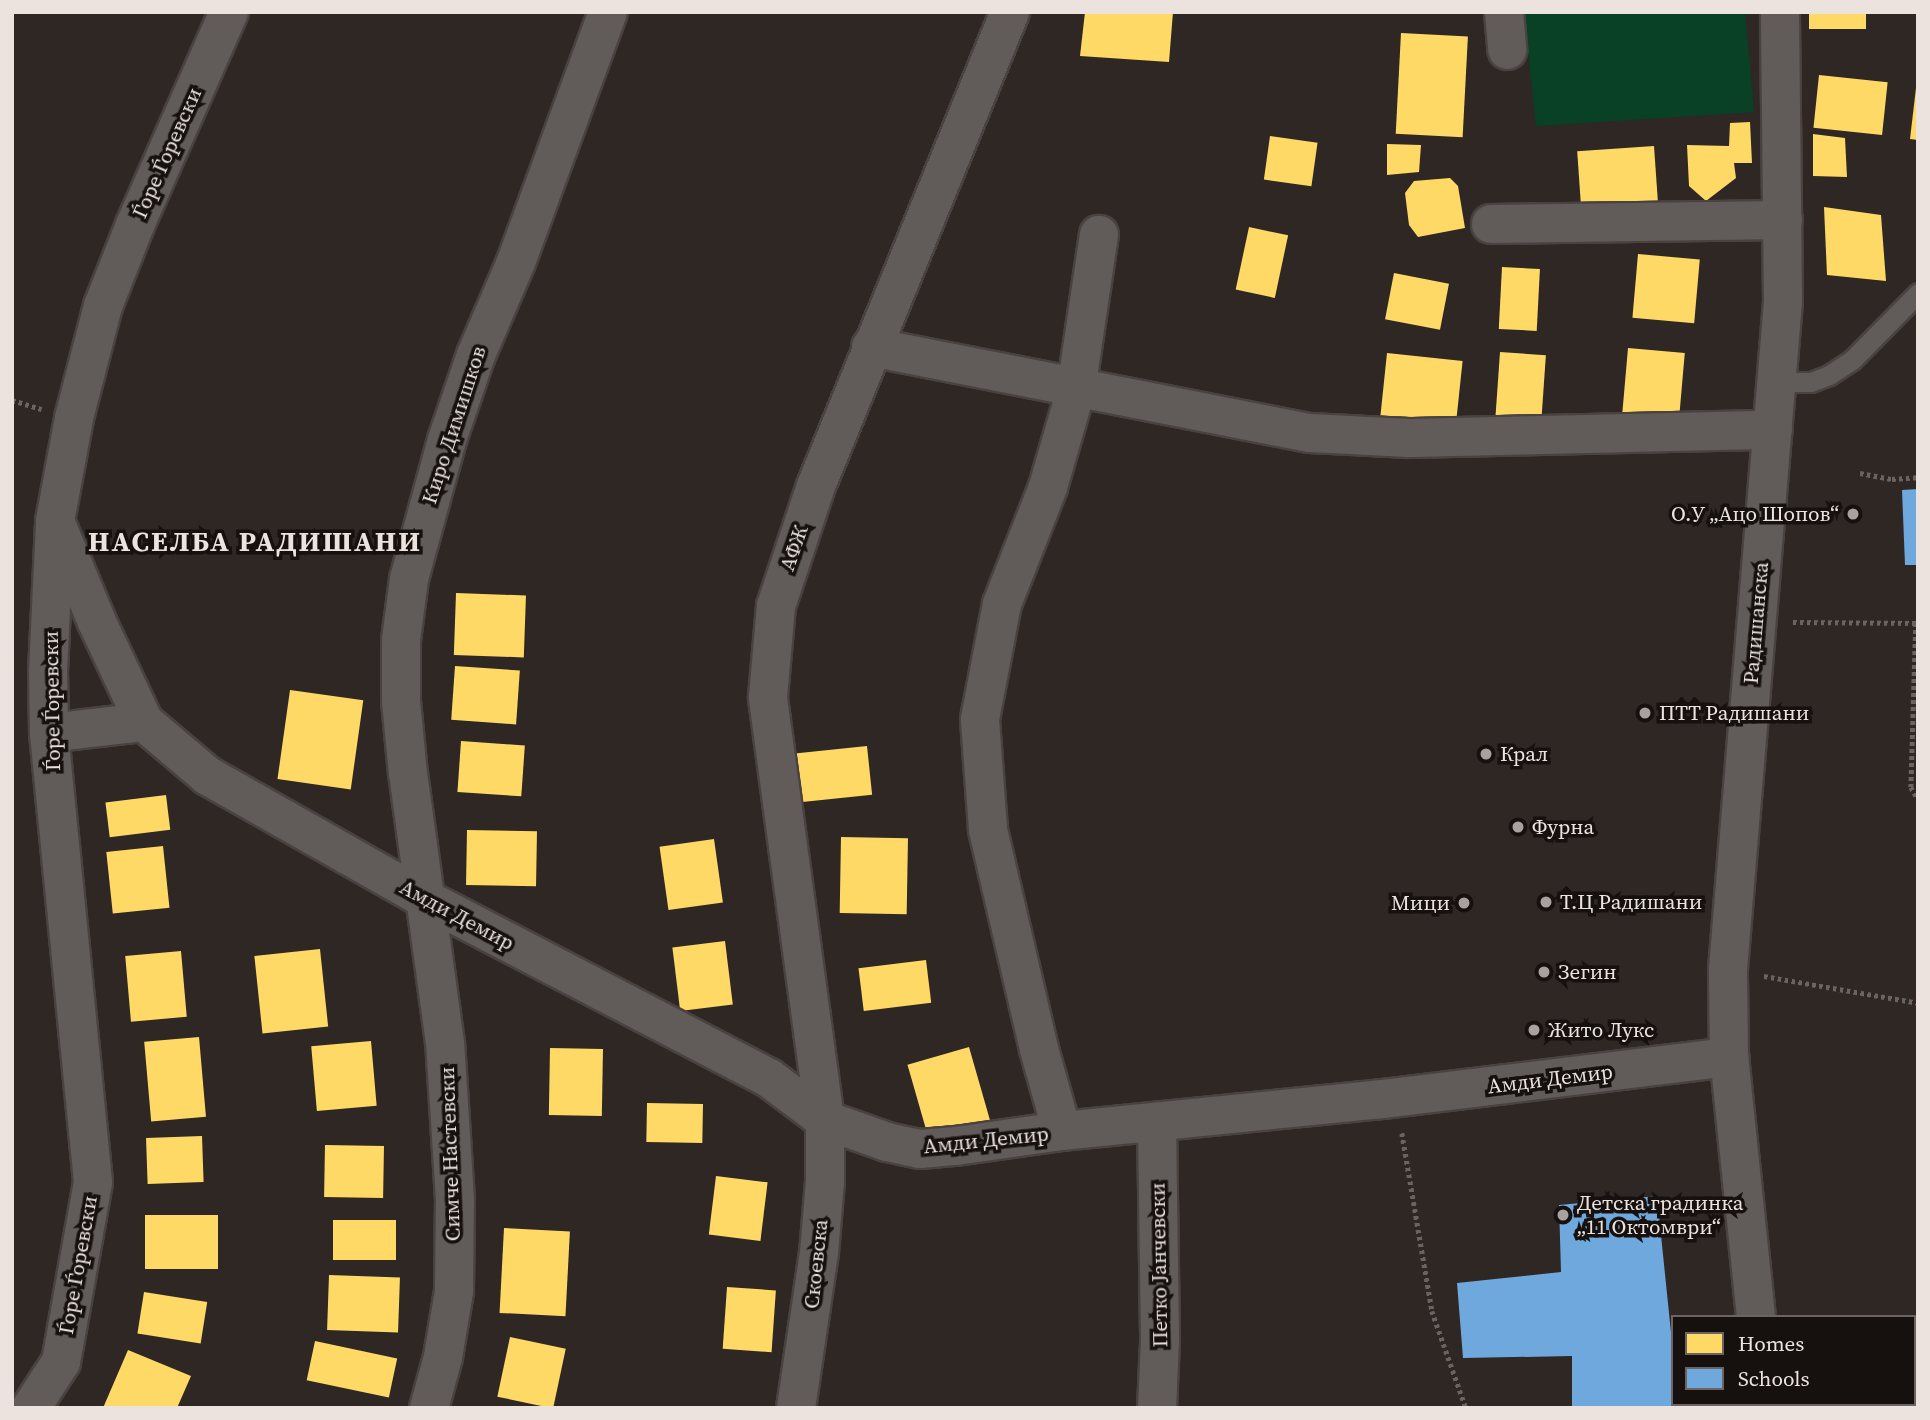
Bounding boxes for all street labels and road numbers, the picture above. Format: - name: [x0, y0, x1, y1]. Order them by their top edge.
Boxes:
- street label: Ѓоре Ѓоревски: [127, 84, 207, 222]
- street label: Киро Димишков: [417, 343, 491, 507]
- street label: АФЖ: [774, 522, 814, 574]
- street label: Радишанска: [1738, 561, 1774, 685]
- street label: Ѓоре Ѓоревски: [38, 631, 66, 771]
- street label: Амди Демир: [396, 874, 518, 956]
- street label: Амди Демир: [1486, 1059, 1614, 1099]
- street label: Симче Настевски: [434, 1066, 466, 1242]
- street label: Амди Демир: [922, 1121, 1050, 1159]
- street label: Петко Јанчевски: [1145, 1182, 1173, 1348]
- street label: Ѓоре Ѓоревски: [53, 1194, 103, 1336]
- street label: Скоевска: [799, 1218, 833, 1310]

